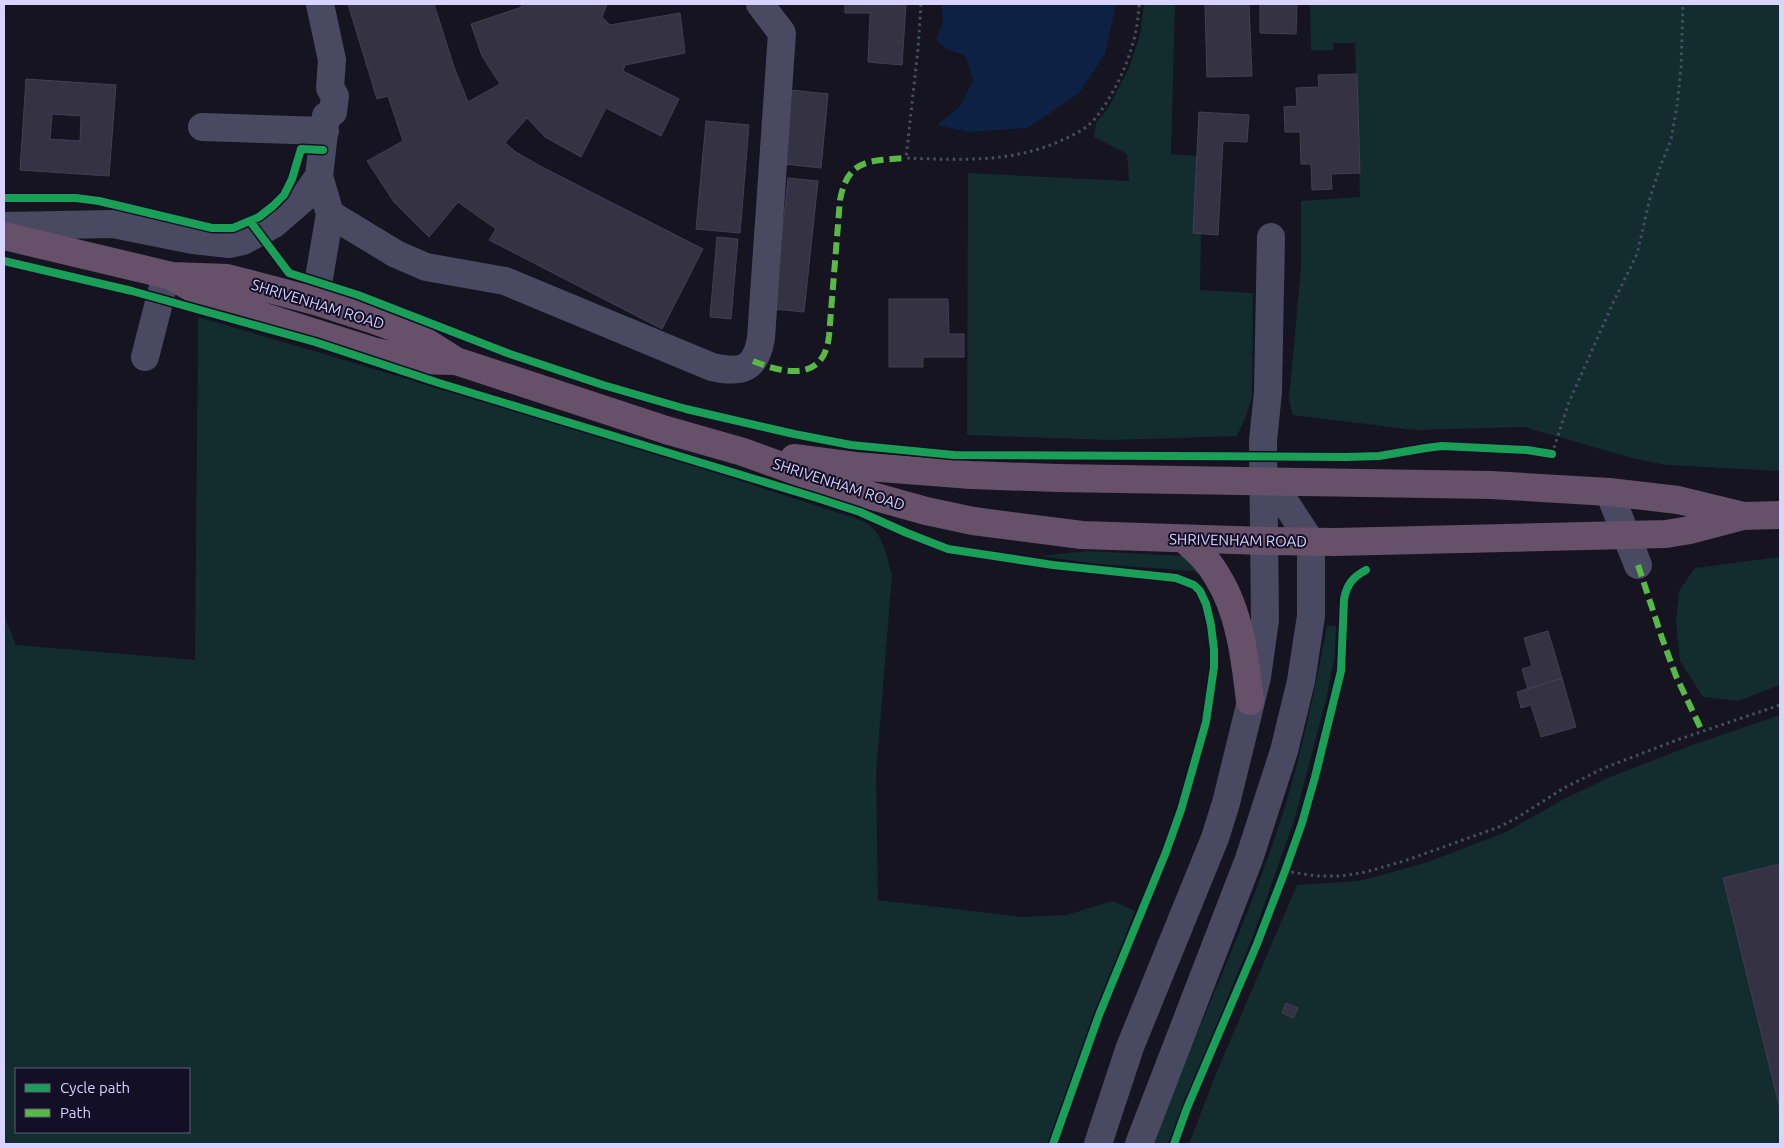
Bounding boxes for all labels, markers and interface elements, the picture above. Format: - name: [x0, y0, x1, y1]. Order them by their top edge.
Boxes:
- street label: SHRIVENHAM ROAD: [250, 276, 386, 332]
- street label: SHRIVENHAM ROAD: [771, 455, 907, 513]
- street label: SHRIVENHAM ROAD: [1169, 530, 1307, 550]
- legend: [15, 1068, 190, 1133]
- text: Cycle path: [60, 1079, 130, 1096]
- text: Path: [60, 1104, 91, 1121]

